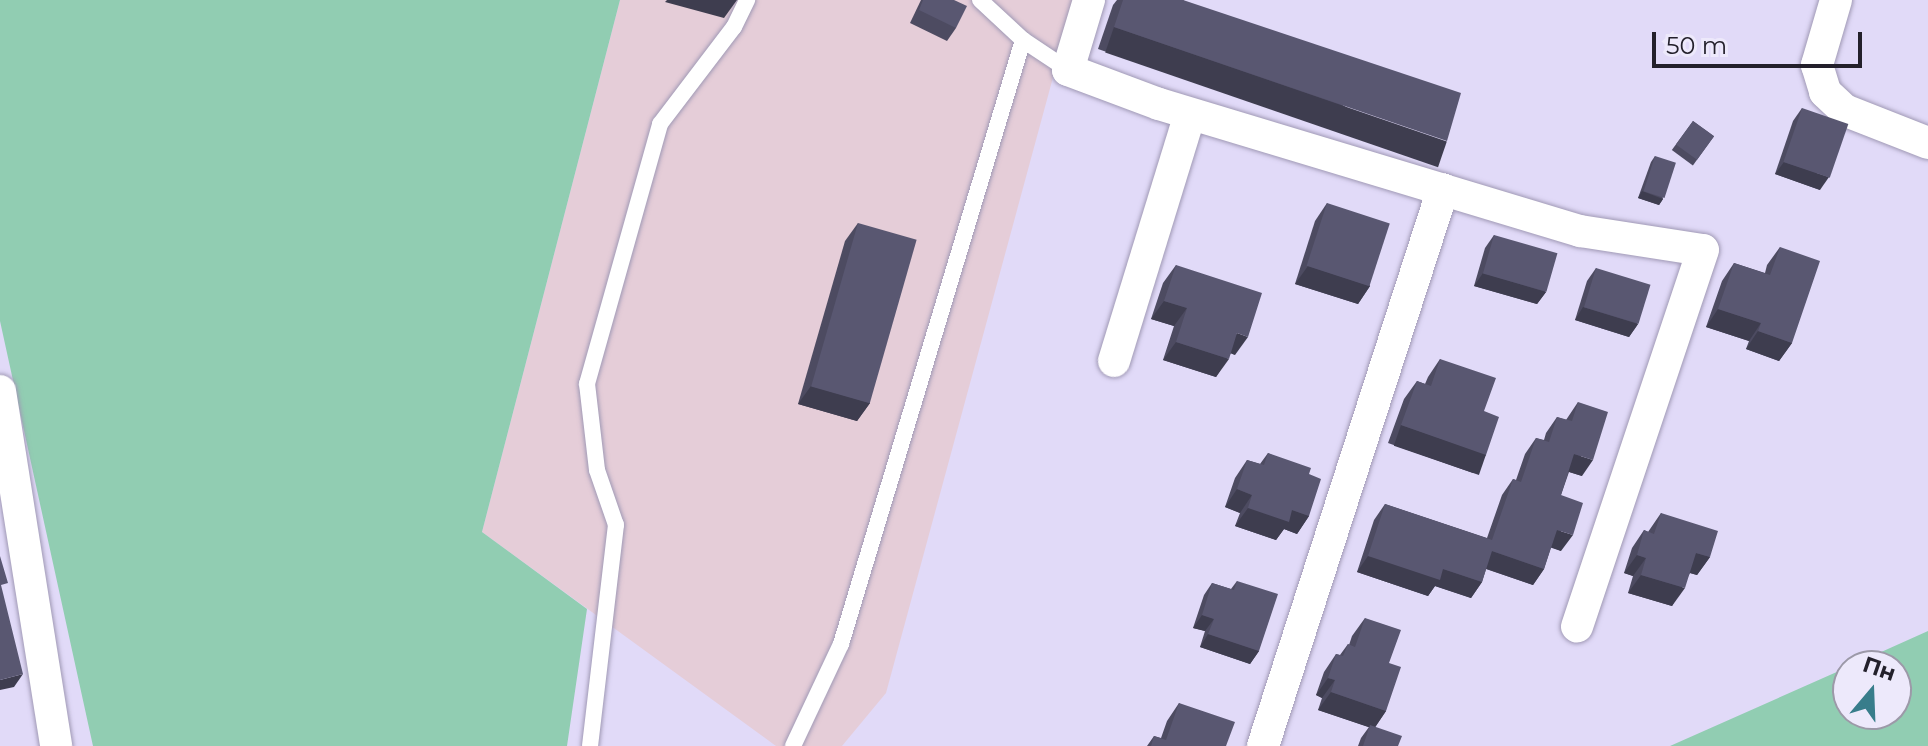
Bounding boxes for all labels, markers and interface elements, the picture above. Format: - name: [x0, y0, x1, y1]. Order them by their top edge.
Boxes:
- scale bar: [1656, 16, 1866, 66]
- text: 50 m: [1666, 31, 1727, 60]
- north arrow: [1832, 650, 1912, 730]
- text: Пн: [1859, 651, 1899, 687]

